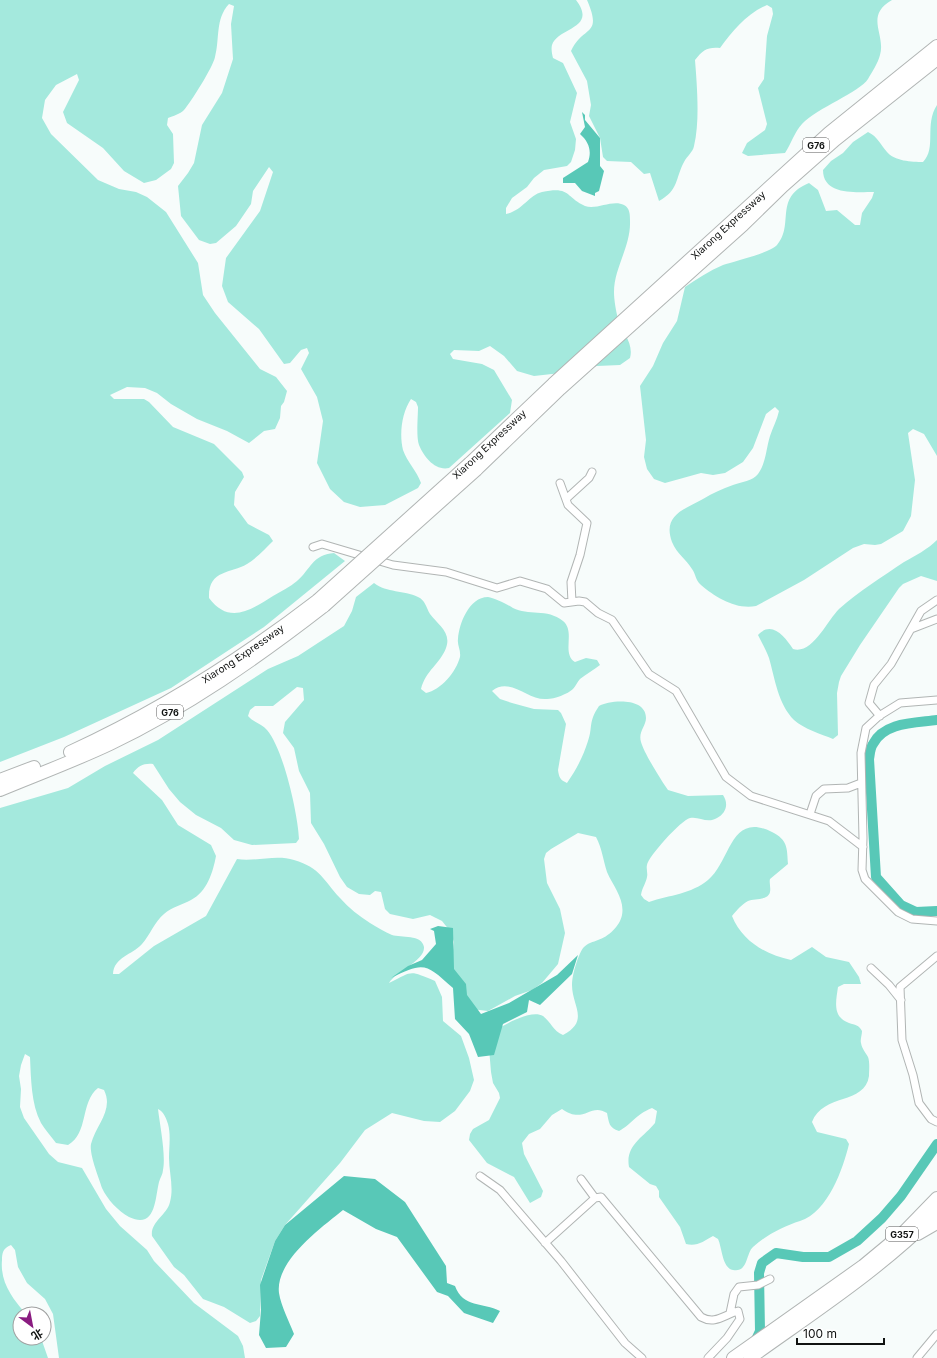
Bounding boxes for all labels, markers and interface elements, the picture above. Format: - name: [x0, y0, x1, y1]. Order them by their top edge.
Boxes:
- road number: G76: [803, 138, 829, 152]
- street label: Xiarong Expressway: [688, 188, 768, 262]
- street label: Xiarong Expressway: [450, 407, 529, 481]
- street label: Xiarong Expressway: [199, 621, 286, 685]
- road number: G76: [157, 705, 183, 719]
- road number: G357: [886, 1227, 918, 1241]
- north arrow: [12, 1306, 52, 1346]
- scale bar: [797, 1320, 884, 1346]
- text: 北: [29, 1326, 46, 1343]
- text: 100 m: [803, 1326, 837, 1341]

